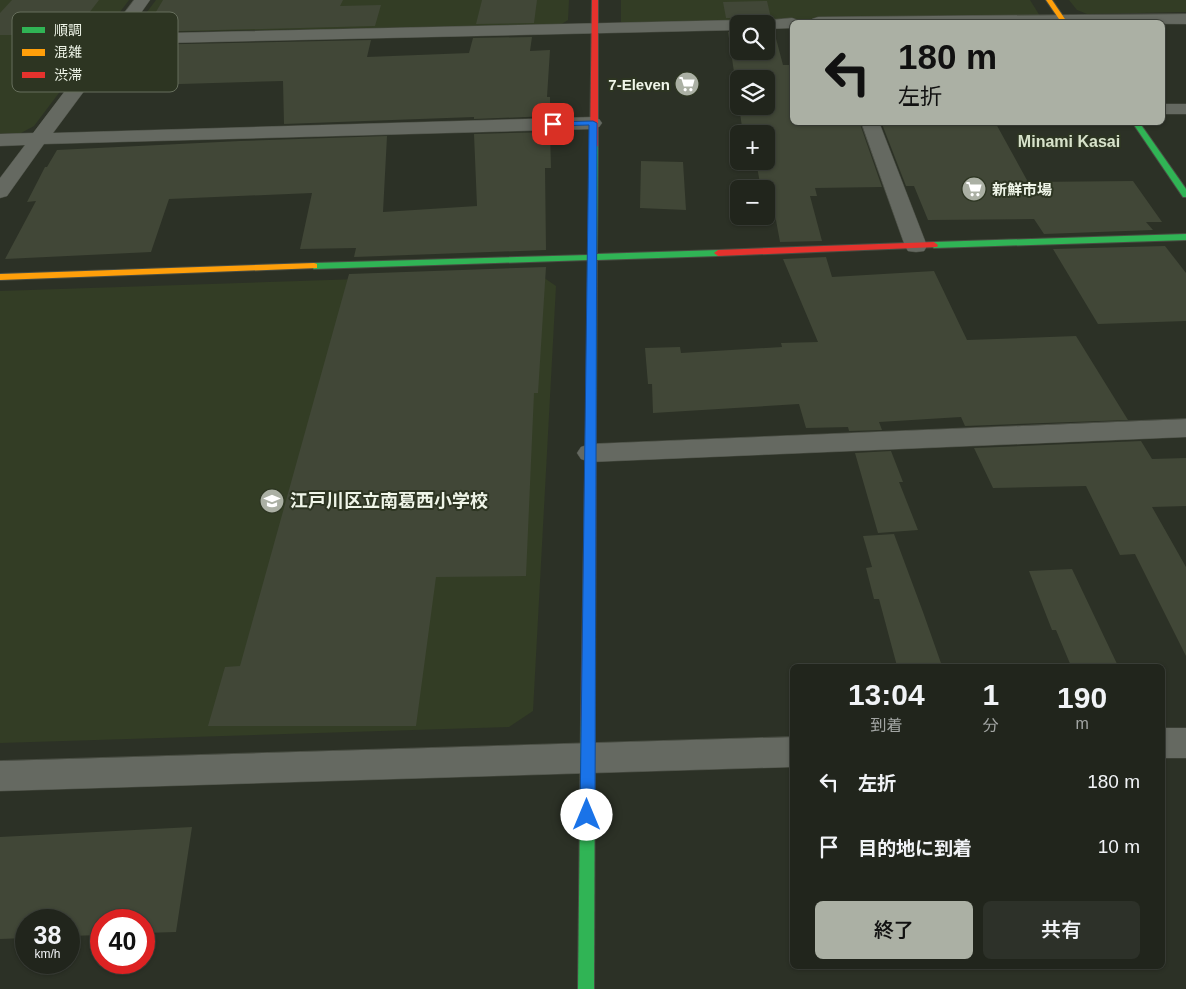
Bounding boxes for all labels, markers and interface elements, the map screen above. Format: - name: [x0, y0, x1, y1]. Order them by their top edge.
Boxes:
- legend: [12, 12, 178, 92]
- map controls: [730, 15, 775, 225]
- button: search: [730, 15, 775, 60]
- text: 順調: [54, 22, 82, 38]
- text: 180 m: [898, 37, 997, 76]
- icon: left: [815, 40, 880, 105]
- text: 混雑: [54, 44, 82, 60]
- text: 渋滞: [54, 67, 82, 83]
- button: layers: [730, 70, 775, 115]
- supermarket icon: 7-Eleven: [674, 71, 700, 97]
- place label: 7-Eleven: [608, 76, 670, 93]
- text: 左折: [898, 84, 942, 109]
- pin: [532, 103, 574, 145]
- icon: arrive: [539, 110, 567, 138]
- button: +: [730, 125, 775, 170]
- district label: Minami Kasai: [1018, 133, 1120, 150]
- supermarket icon: 新鮮市場: [961, 176, 987, 202]
- button: −: [730, 180, 775, 225]
- place label: 新鮮市場: [992, 181, 1052, 198]
- school or university icon: 江戸川区立南葛西小学校: [259, 488, 285, 514]
- place label: 江戸川区立南葛西小学校: [290, 491, 488, 511]
- text: 13:04: [848, 678, 925, 711]
- text: 1: [982, 678, 999, 711]
- text: 190: [1057, 681, 1107, 714]
- text: m: [1075, 715, 1089, 732]
- text: 到着: [870, 717, 902, 734]
- text: 分: [983, 717, 999, 734]
- icon: left: [815, 768, 843, 796]
- text: 180 m: [1087, 771, 1140, 792]
- text: 左折: [858, 773, 896, 794]
- position arrow: [560, 788, 612, 840]
- icon: arrive: [815, 833, 843, 861]
- text: 10 m: [1098, 836, 1140, 857]
- text: 目的地に到着: [858, 838, 972, 859]
- button: 終了: [815, 901, 973, 959]
- button: 共有: [983, 901, 1140, 959]
- speed limit sign: 40: [90, 909, 155, 974]
- text: 38: [34, 921, 61, 949]
- text: km/h: [34, 947, 61, 961]

